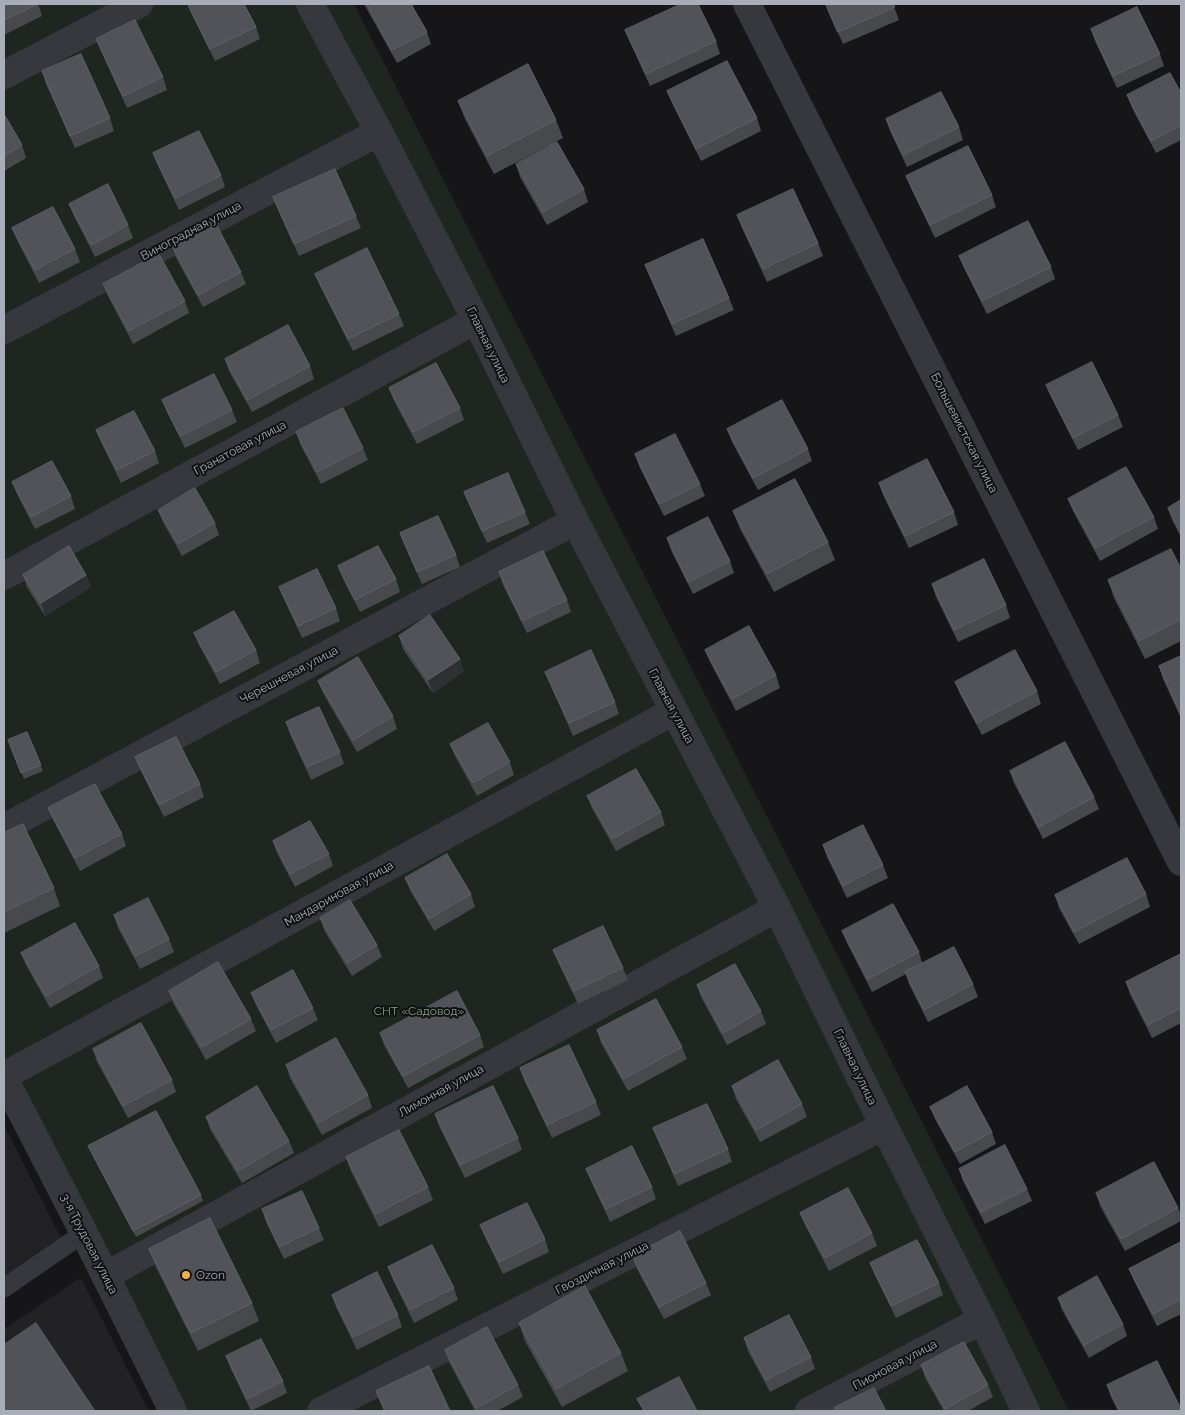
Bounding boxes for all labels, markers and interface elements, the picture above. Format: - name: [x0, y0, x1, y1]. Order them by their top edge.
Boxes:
- street label: Виноградная улица: [138, 198, 244, 264]
- street label: Главная улица: [463, 305, 513, 385]
- street label: Большевистская улица: [927, 371, 1001, 495]
- street label: Гранатовая улица: [191, 418, 289, 478]
- street label: Черешневая улица: [237, 643, 341, 707]
- street label: Главная улица: [645, 666, 697, 746]
- street label: Мандариновая улица: [282, 858, 396, 930]
- park label: СНТ «Садовод»: [374, 1004, 464, 1018]
- street label: Главная улица: [830, 1027, 880, 1107]
- street label: Лимонная улица: [396, 1062, 486, 1120]
- street label: 3-я Трудовая улица: [57, 1191, 121, 1297]
- street label: Гвоздичная улица: [553, 1238, 651, 1298]
- place label: Ozon: [196, 1268, 225, 1282]
- marker: Ozon: [180, 1269, 192, 1281]
- street label: Пионовая улица: [850, 1337, 940, 1393]

